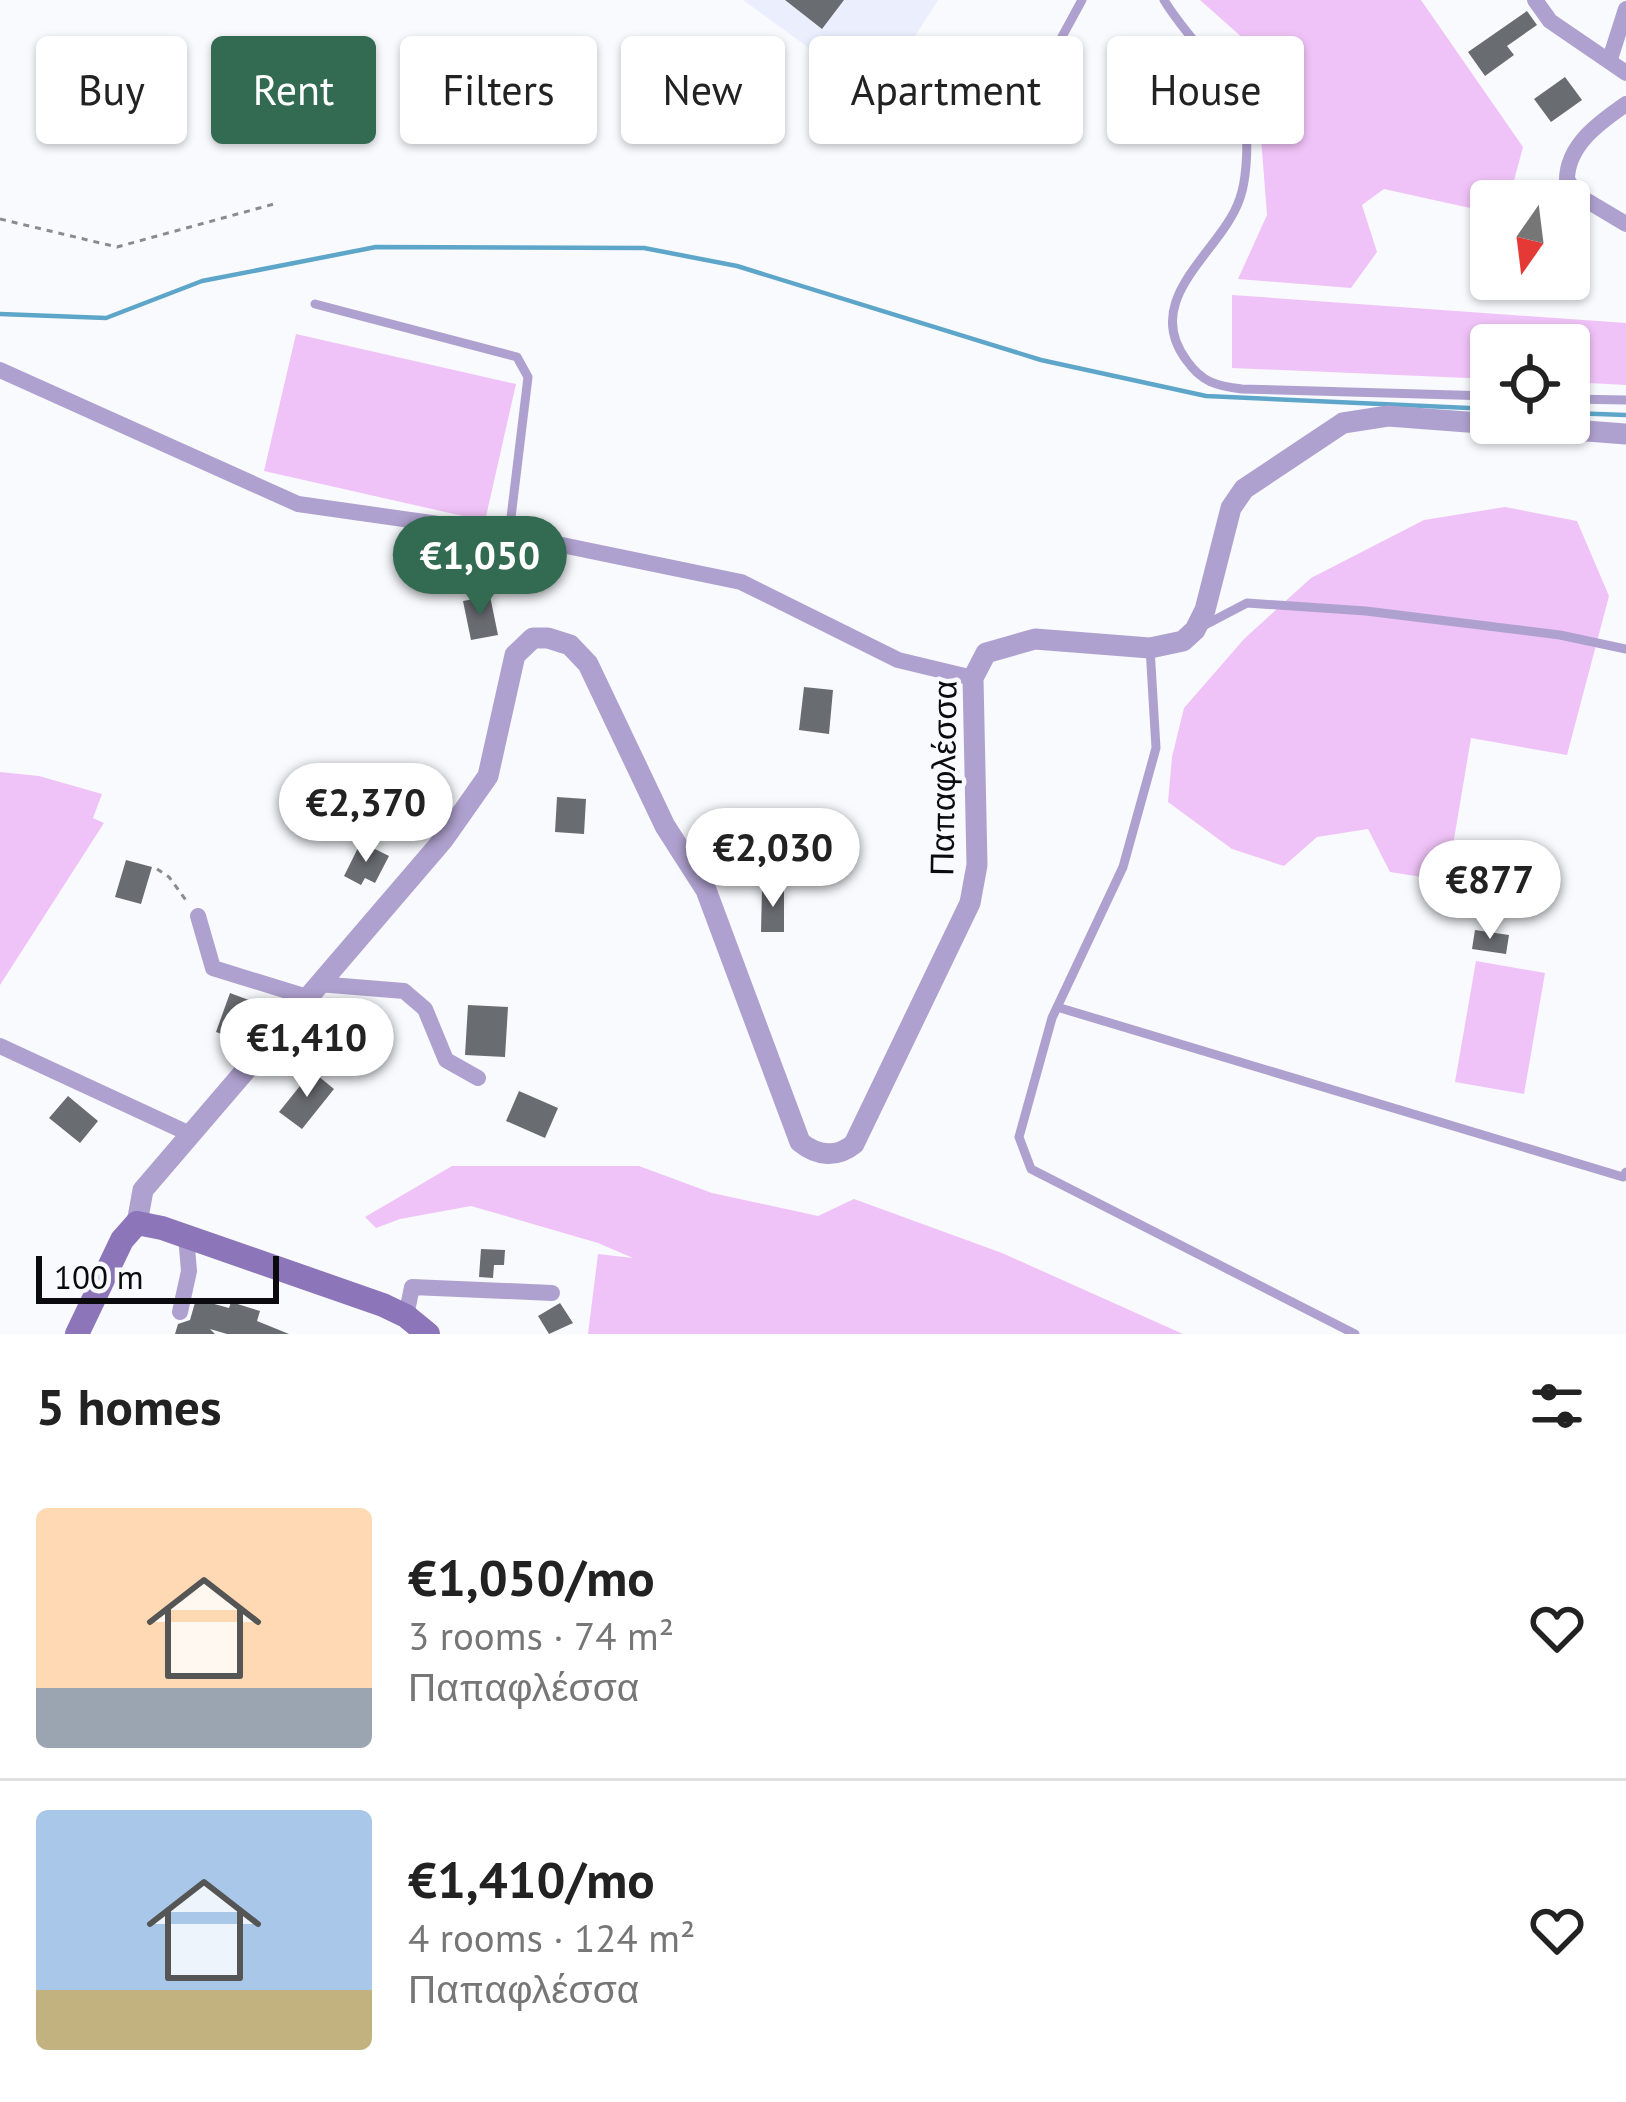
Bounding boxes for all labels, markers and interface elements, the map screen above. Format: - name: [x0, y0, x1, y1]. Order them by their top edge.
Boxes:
- chip: Buy: [36, 36, 187, 144]
- chip: Rent: [211, 36, 376, 144]
- chip: Filters: [400, 36, 597, 144]
- chip: New: [621, 36, 785, 144]
- chip: Apartment: [809, 36, 1083, 144]
- chip: House: [1107, 36, 1304, 144]
- north arrow: [1470, 180, 1590, 300]
- map controls: [1470, 180, 1590, 444]
- button: locate: [1470, 324, 1590, 444]
- pin: €1,050: [382, 516, 578, 618]
- text: €1,050: [420, 529, 540, 580]
- street label: Παπαφλέσσα: [919, 680, 966, 876]
- pin: €2,370: [268, 763, 464, 865]
- text: €2,370: [306, 776, 426, 827]
- pin: €2,030: [675, 808, 871, 910]
- text: €2,030: [713, 821, 833, 872]
- pin: €877: [1419, 840, 1561, 942]
- text: €877: [1446, 853, 1534, 904]
- pin: €1,410: [209, 998, 405, 1100]
- text: €1,410: [247, 1011, 367, 1062]
- scale bar: [36, 1250, 279, 1303]
- text: 100 m: [54, 1255, 144, 1298]
- text: 5 homes: [36, 1373, 222, 1439]
- icon: filters: [1524, 1373, 1590, 1439]
- text: €1,050/mo: [408, 1544, 655, 1610]
- icon: home: [132, 1556, 276, 1700]
- icon: heart: [1524, 1595, 1590, 1661]
- text: 3 rooms · 74 m²: [408, 1610, 674, 1661]
- text: Παπαφλέσσα: [408, 1661, 639, 1712]
- text: €1,410/mo: [408, 1846, 655, 1912]
- icon: home: [132, 1858, 276, 2002]
- icon: heart: [1524, 1897, 1590, 1963]
- text: 4 rooms · 124 m²: [408, 1912, 695, 1963]
- text: Παπαφλέσσα: [408, 1963, 639, 2014]

